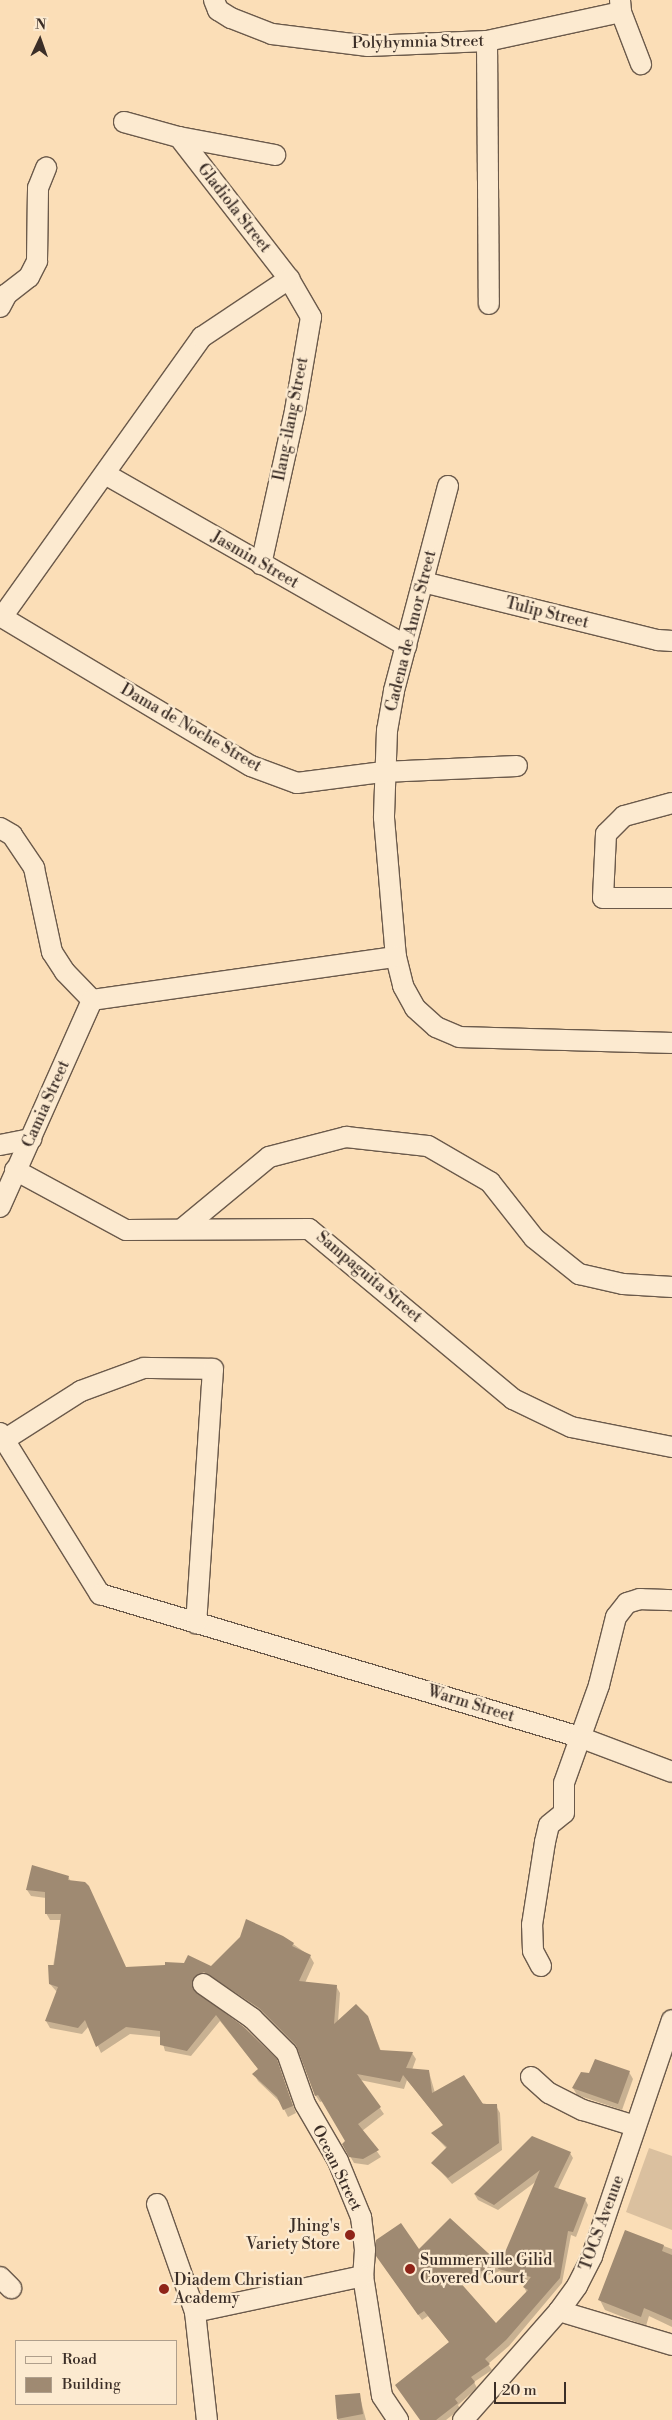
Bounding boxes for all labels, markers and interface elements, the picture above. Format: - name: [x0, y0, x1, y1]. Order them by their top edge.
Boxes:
- north arrow: [15, 15, 65, 65]
- text: N: [35, 16, 47, 34]
- street label: Polyhymnia Street: [352, 31, 484, 53]
- street label: Gladiola Street: [193, 160, 275, 256]
- street label: Ilang-ilang Street: [270, 355, 312, 483]
- street label: Jasmin Street: [208, 527, 302, 593]
- street label: Cadena de Amor Street: [382, 548, 440, 714]
- street label: Tulip Street: [503, 593, 591, 633]
- street label: Dama de Noche Street: [117, 680, 265, 776]
- street label: Camia Street: [18, 1058, 74, 1150]
- street label: Sampaguita Street: [312, 1227, 426, 1327]
- street label: Warm Street: [425, 1682, 517, 1726]
- street label: Ocean Street: [308, 2122, 366, 2214]
- street label: TOCS Avenue: [576, 2173, 628, 2273]
- place label: Jhing's Variety Store: [246, 2216, 340, 2254]
- marker: Jhing's Variety Store: [344, 2229, 356, 2241]
- place label: Summerville Gilid Covered Court: [420, 2250, 552, 2288]
- marker: Summerville Gilid Covered Court: [404, 2263, 416, 2275]
- place label: Diadem Christian Academy: [174, 2270, 303, 2308]
- marker: Diadem Christian Academy: [158, 2283, 170, 2295]
- legend: [15, 2340, 178, 2405]
- text: Road: [62, 2350, 97, 2369]
- scale bar: [497, 2372, 570, 2404]
- text: Building: [62, 2375, 121, 2394]
- text: 20 m: [502, 2381, 537, 2400]

